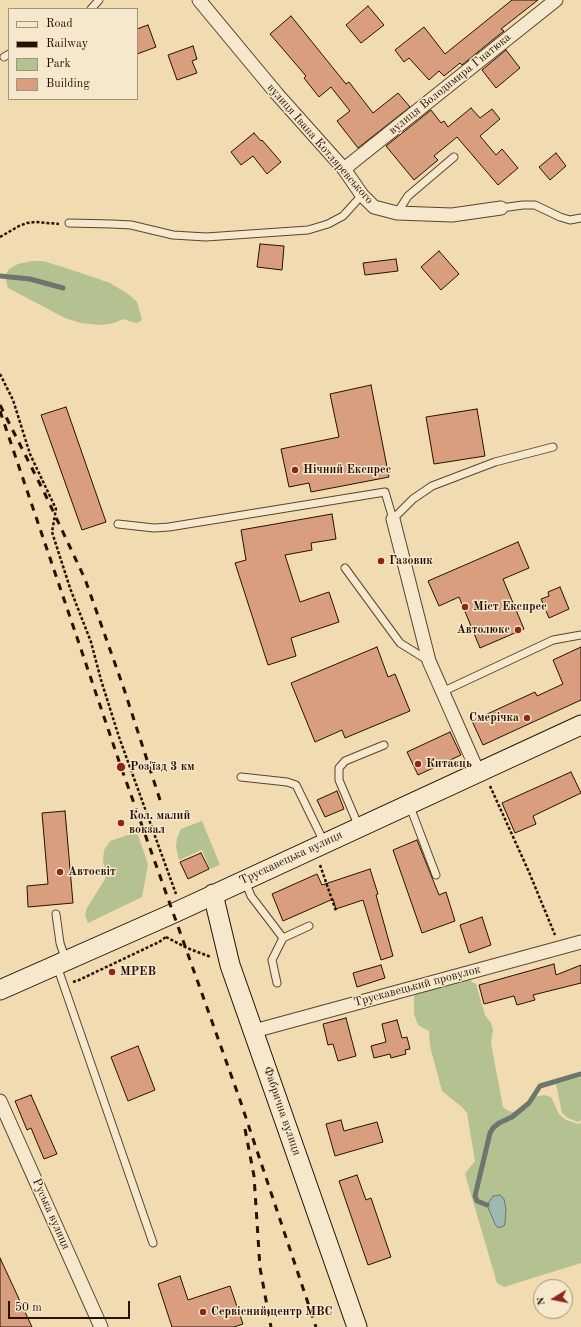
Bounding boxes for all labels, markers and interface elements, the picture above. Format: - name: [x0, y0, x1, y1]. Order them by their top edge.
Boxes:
- legend: [8, 8, 138, 100]
- text: Road: [46, 18, 73, 30]
- street label: вулиця Володимира Гнатюка: [386, 30, 514, 138]
- text: Railway: [46, 38, 88, 50]
- text: Park: [46, 58, 71, 70]
- text: Building: [46, 78, 90, 90]
- street label: вулиця Івана Котляревського: [264, 81, 376, 207]
- place label: Нічний Експрес: [303, 463, 391, 477]
- marker: Нічний Експрес: [290, 465, 300, 475]
- place label: Газовик: [389, 554, 433, 568]
- marker: Газовик: [376, 556, 386, 566]
- place label: Міст Експрес: [473, 600, 547, 614]
- marker: Міст Експрес: [460, 602, 470, 612]
- place label: Автолюкс: [457, 623, 510, 637]
- marker: Автолюкс: [513, 625, 523, 635]
- place label: Смерічка: [469, 711, 519, 725]
- marker: Смерічка: [522, 713, 532, 723]
- place label: Китаєць: [426, 757, 472, 771]
- marker: Китаєць: [413, 759, 423, 769]
- place label: Роз'їзд 3 км: [130, 760, 195, 774]
- marker: Роз'їзд 3 км: [115, 761, 127, 773]
- place label: Кол. малий вокзал: [129, 809, 190, 837]
- marker: Кол. малий вокзал: [116, 818, 126, 828]
- street label: Трускавецька вулиця: [237, 828, 345, 888]
- place label: Автосвіт: [68, 865, 116, 879]
- marker: Автосвіт: [55, 867, 65, 877]
- street label: Трускавецький провулок: [352, 962, 482, 1010]
- place label: МРЕВ: [120, 965, 156, 979]
- marker: МРЕВ: [107, 967, 117, 977]
- street label: Фабрична вулиця: [260, 1065, 304, 1157]
- street label: Руська вулиця: [29, 1176, 73, 1252]
- north arrow: [533, 1279, 573, 1319]
- scale bar: [10, 1293, 132, 1319]
- text: N: [536, 1296, 548, 1306]
- text: 50 m: [15, 1302, 42, 1314]
- place label: Сервісний центр МВС: [211, 1305, 332, 1319]
- marker: Сервісний центр МВС: [198, 1307, 208, 1317]

